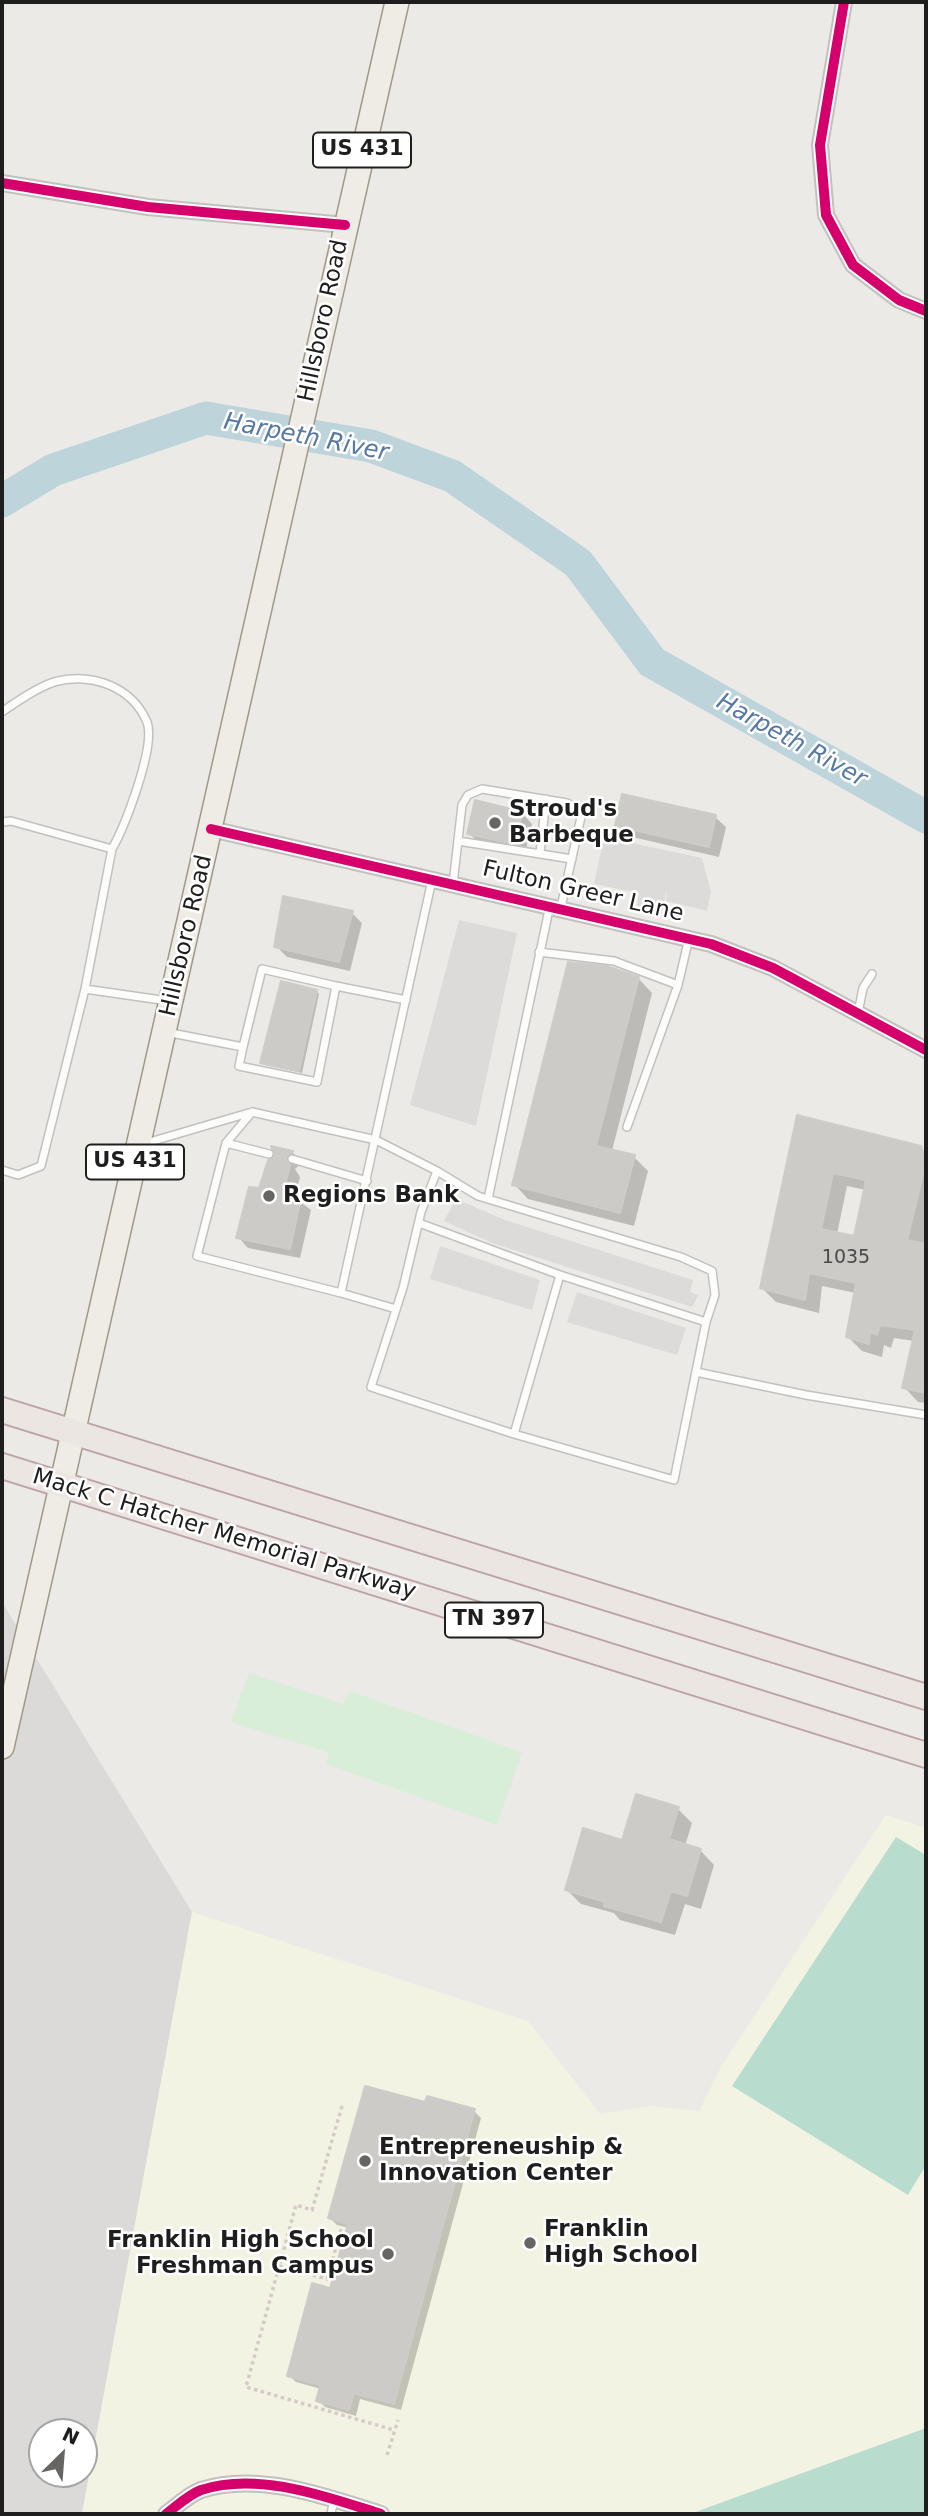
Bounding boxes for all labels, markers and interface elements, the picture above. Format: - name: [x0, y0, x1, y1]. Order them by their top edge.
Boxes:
- road number: US 431: [313, 132, 411, 168]
- street label: Hillsboro Road: [293, 237, 355, 405]
- water label: Harpeth River: [221, 408, 391, 468]
- water label: Harpeth River: [711, 688, 871, 794]
- place label: Stroud's Barbeque: [509, 796, 634, 850]
- marker: Stroud's Barbeque: [487, 815, 503, 831]
- street label: Hillsboro Road: [155, 852, 219, 1020]
- street label: Fulton Greer Lane: [480, 855, 686, 929]
- road number: US 431: [86, 1144, 184, 1180]
- place label: Regions Bank: [283, 1182, 459, 1210]
- marker: Regions Bank: [261, 1188, 277, 1204]
- house number: 1035: [822, 1247, 870, 1269]
- street label: Mack C Hatcher Memorial Parkway: [29, 1463, 419, 1607]
- road number: TN 397: [445, 1602, 543, 1638]
- place label: Entrepreneuship & Innovation Center: [379, 2134, 623, 2188]
- marker: Entrepreneuship & Innovation Center: [357, 2153, 373, 2169]
- place label: Franklin High School: [544, 2216, 698, 2270]
- place label: Franklin High School Freshman Campus: [107, 2227, 374, 2281]
- marker: Franklin High School: [522, 2235, 538, 2251]
- marker: Franklin High School Freshman Campus: [380, 2246, 396, 2262]
- north arrow: [28, 2418, 98, 2488]
- text: N: [59, 2422, 83, 2449]

